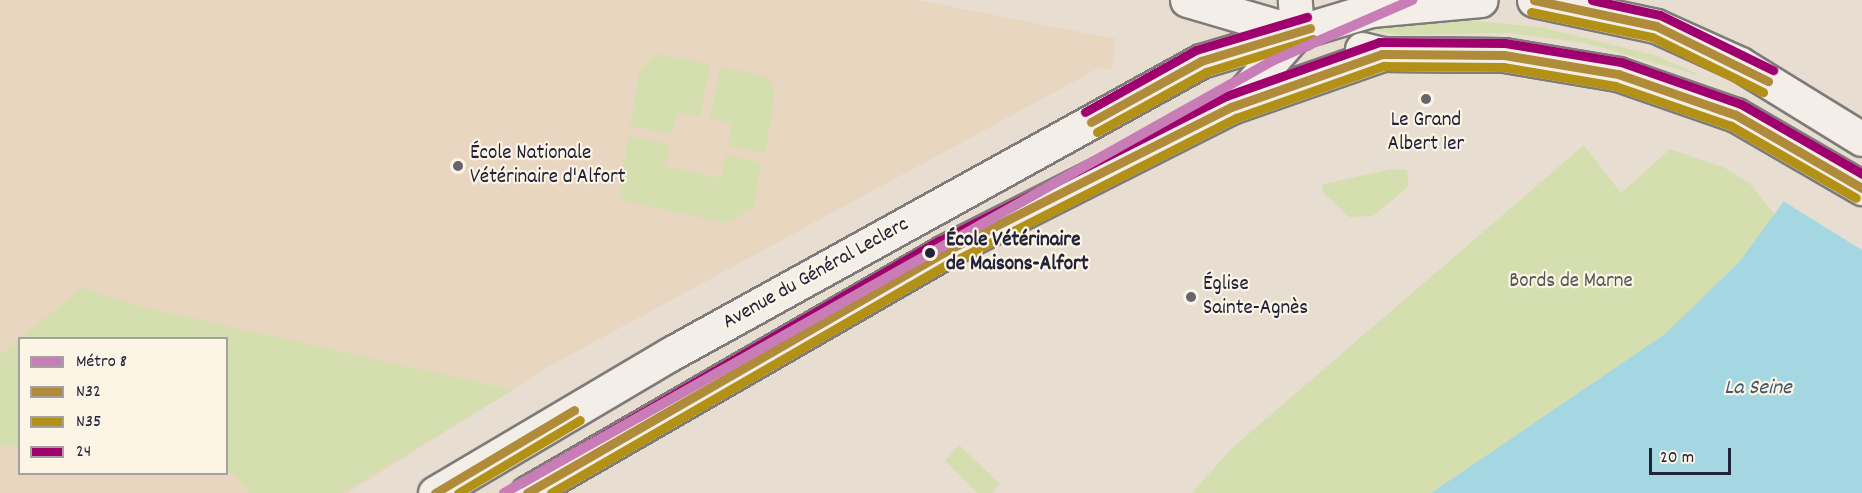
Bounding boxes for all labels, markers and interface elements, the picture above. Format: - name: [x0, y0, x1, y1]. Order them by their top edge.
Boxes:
- marker: Le Grand Albert 1er: [1419, 92, 1433, 106]
- place label: Le Grand Albert 1er: [1388, 108, 1464, 158]
- place label: École Nationale Vétérinaire d'Alfort: [470, 141, 626, 191]
- marker: École Nationale Vétérinaire d'Alfort: [451, 159, 465, 173]
- street label: Avenue du Général Leclerc: [719, 212, 913, 336]
- place label: École Vétérinaire de Maisons-Alfort: [946, 228, 1089, 278]
- marker: École Vétérinaire de Maisons-Alfort: [919, 242, 941, 264]
- park label: Bords de Marne: [1509, 269, 1633, 295]
- place label: Église Sainte-Agnès: [1203, 272, 1308, 322]
- marker: Église Sainte-Agnès: [1184, 290, 1198, 304]
- legend: [18, 337, 228, 475]
- text: Métro 8: [76, 350, 127, 375]
- water label: La Seine: [1724, 376, 1792, 402]
- text: N32: [76, 380, 101, 405]
- text: N35: [76, 410, 101, 435]
- scale bar: [1652, 436, 1734, 474]
- text: 24: [76, 440, 91, 465]
- text: 20 m: [1660, 446, 1694, 471]

